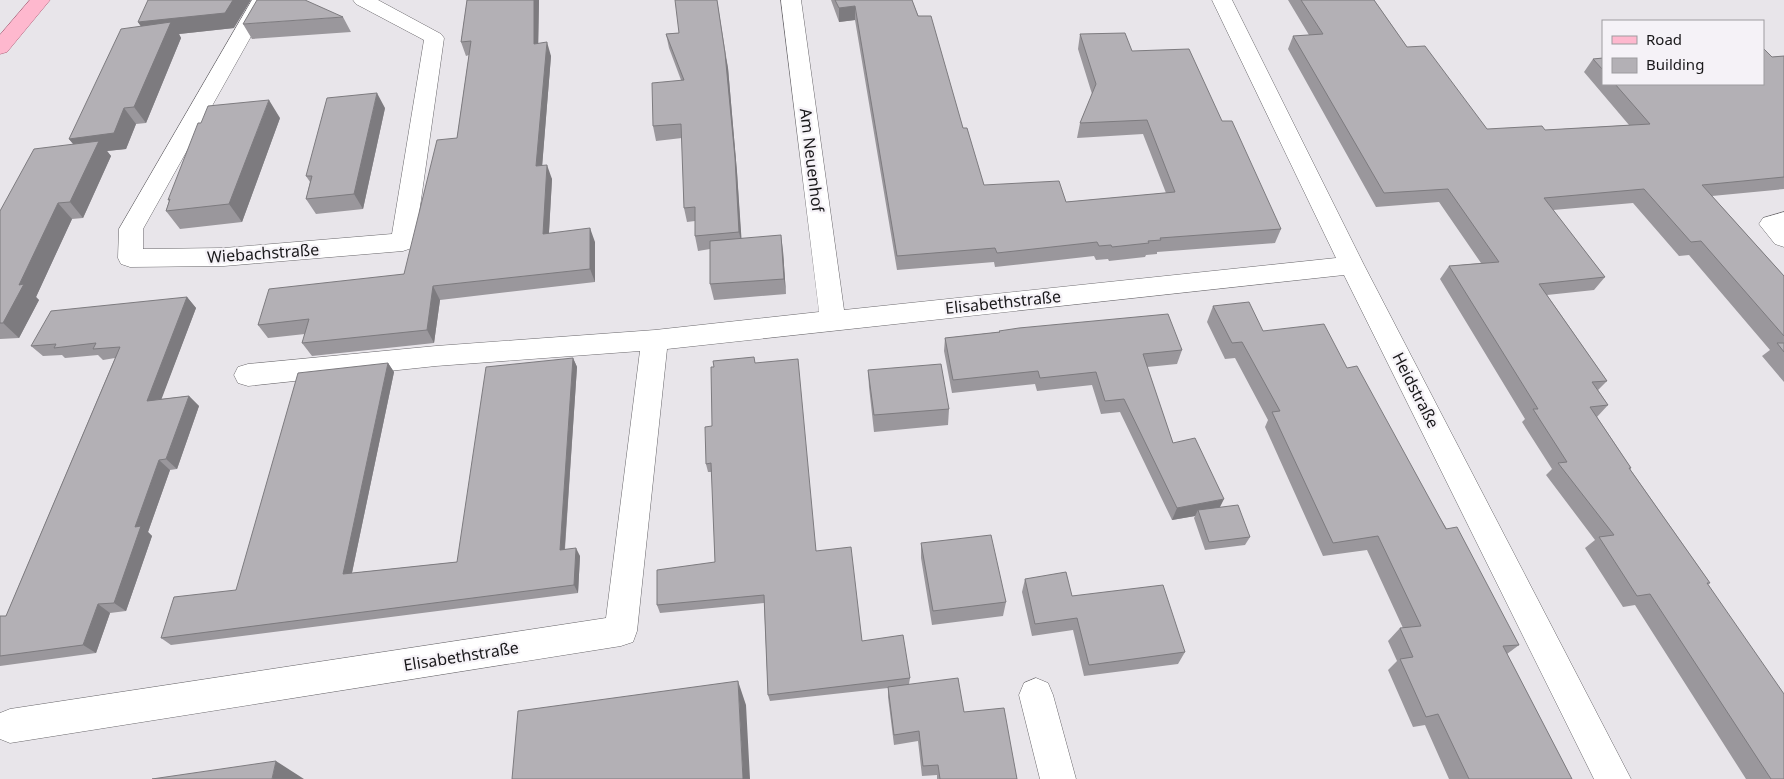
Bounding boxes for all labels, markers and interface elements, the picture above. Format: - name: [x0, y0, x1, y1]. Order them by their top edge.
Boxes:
- legend: [1602, 20, 1764, 85]
- text: Road: [1646, 29, 1682, 49]
- text: Building: [1646, 54, 1704, 74]
- street label: Am Neuenhof: [795, 107, 829, 215]
- street label: Wiebachstraße: [206, 238, 320, 268]
- street label: Elisabethstraße: [944, 285, 1062, 319]
- street label: Heidstraße: [1387, 348, 1445, 432]
- street label: Elisabethstraße: [402, 636, 520, 676]

